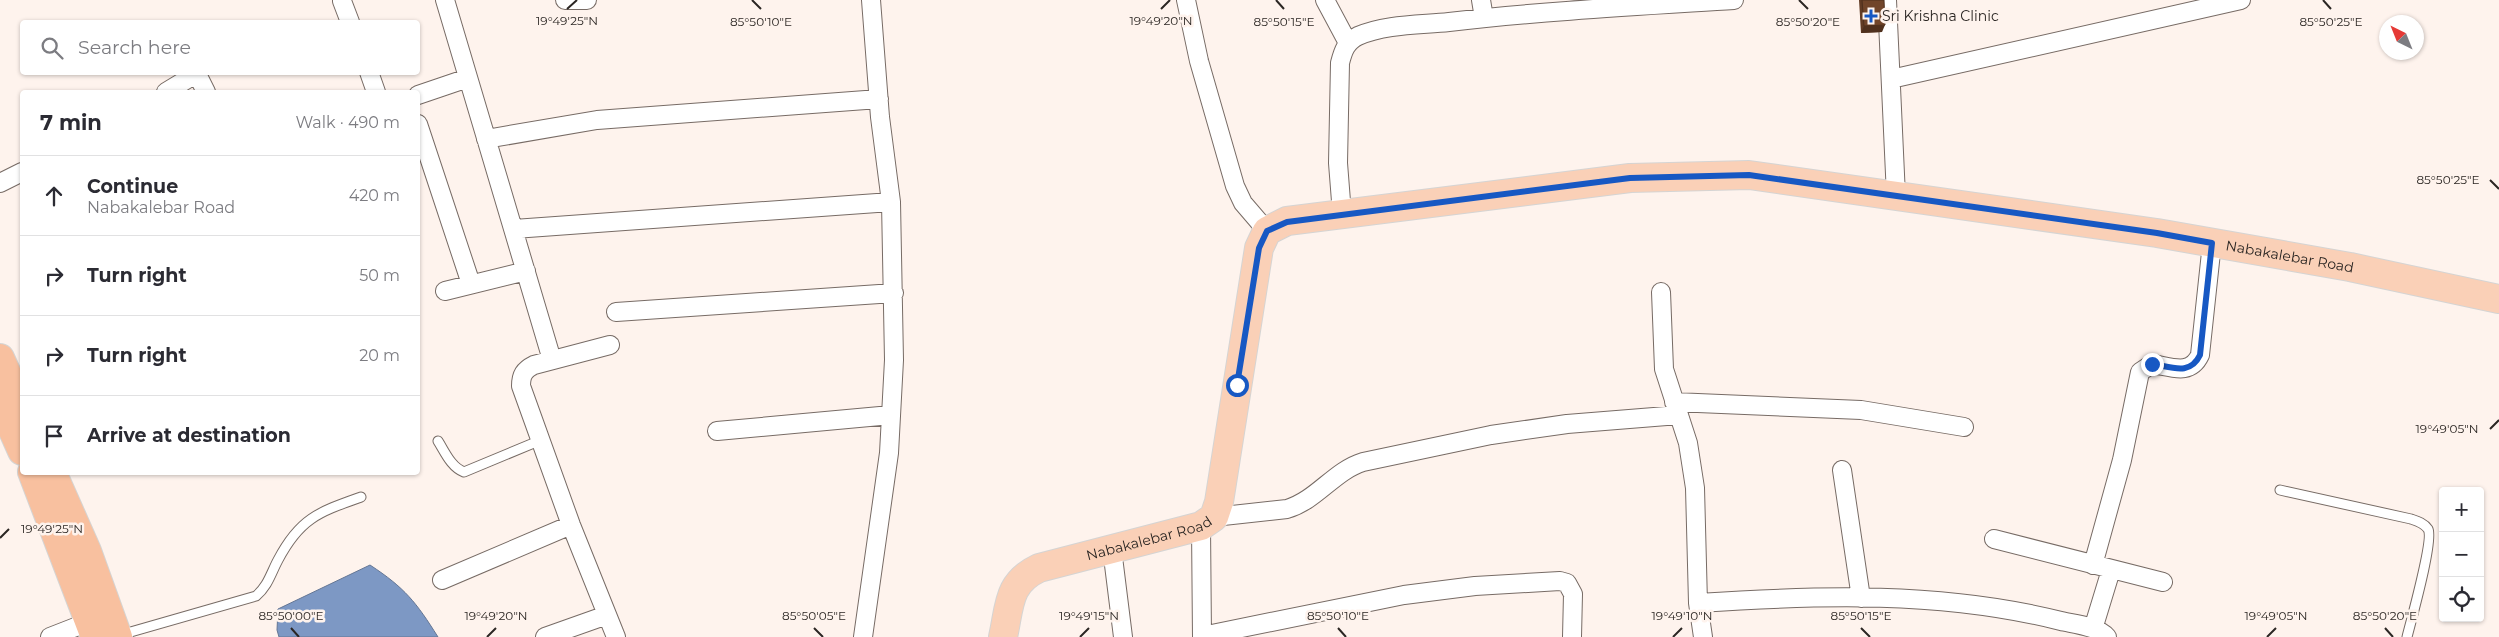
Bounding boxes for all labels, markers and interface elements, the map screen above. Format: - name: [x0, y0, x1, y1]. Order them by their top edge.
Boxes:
- place label: Sri Krishna Clinic: [1882, 7, 1999, 25]
- marker: Sri Krishna Clinic: [1864, 9, 1878, 23]
- text: 19°49'25"N: [536, 13, 598, 28]
- text: 19°49'20"N: [1129, 13, 1193, 28]
- text: 85°50'10"E: [730, 14, 792, 29]
- text: 85°50'15"E: [1254, 14, 1314, 29]
- text: 85°50'20"E: [1776, 14, 1840, 29]
- text: 85°50'25"E: [2299, 14, 2363, 29]
- north arrow: [2379, 15, 2424, 60]
- search box: [20, 20, 420, 75]
- icon: search: [38, 34, 66, 62]
- text: Search here: [78, 36, 191, 59]
- text: 7 min: [40, 110, 102, 135]
- text: Walk · 490 m: [295, 113, 400, 132]
- text: 85°50'25"E: [2416, 172, 2480, 187]
- text: Continue: [87, 175, 178, 198]
- icon: ahead: [40, 182, 68, 210]
- text: 420 m: [349, 186, 400, 205]
- text: Nabakalebar Road: [87, 198, 235, 217]
- street label: Nabakalebar Road: [2224, 236, 2355, 277]
- icon: right: [40, 262, 68, 290]
- text: Turn right: [87, 264, 187, 287]
- text: 50 m: [359, 266, 400, 285]
- icon: right: [40, 342, 68, 370]
- text: Turn right: [87, 344, 187, 367]
- text: 20 m: [359, 346, 400, 365]
- route end: [2141, 353, 2164, 376]
- route start: [1226, 374, 1249, 397]
- text: 19°49'05"N: [2416, 421, 2478, 436]
- icon: arrive: [40, 422, 68, 450]
- text: Arrive at destination: [87, 424, 291, 447]
- map controls: [2439, 487, 2484, 622]
- button: +: [2439, 487, 2484, 532]
- street label: Nabakalebar Road: [1084, 512, 1216, 564]
- text: 19°49'25"N: [21, 521, 83, 536]
- button: −: [2439, 532, 2484, 577]
- button: locate: [2439, 577, 2484, 622]
- text: 85°50'00"E: [258, 608, 324, 623]
- text: 19°49'20"N: [464, 608, 528, 623]
- text: 85°50'05"E: [782, 608, 846, 623]
- text: 19°49'15"N: [1059, 608, 1119, 623]
- text: 85°50'10"E: [1307, 608, 1369, 623]
- text: 19°49'10"N: [1651, 608, 1713, 623]
- text: 85°50'15"E: [1831, 608, 1891, 623]
- text: 19°49'05"N: [2245, 608, 2307, 623]
- text: 85°50'20"E: [2353, 608, 2417, 623]

